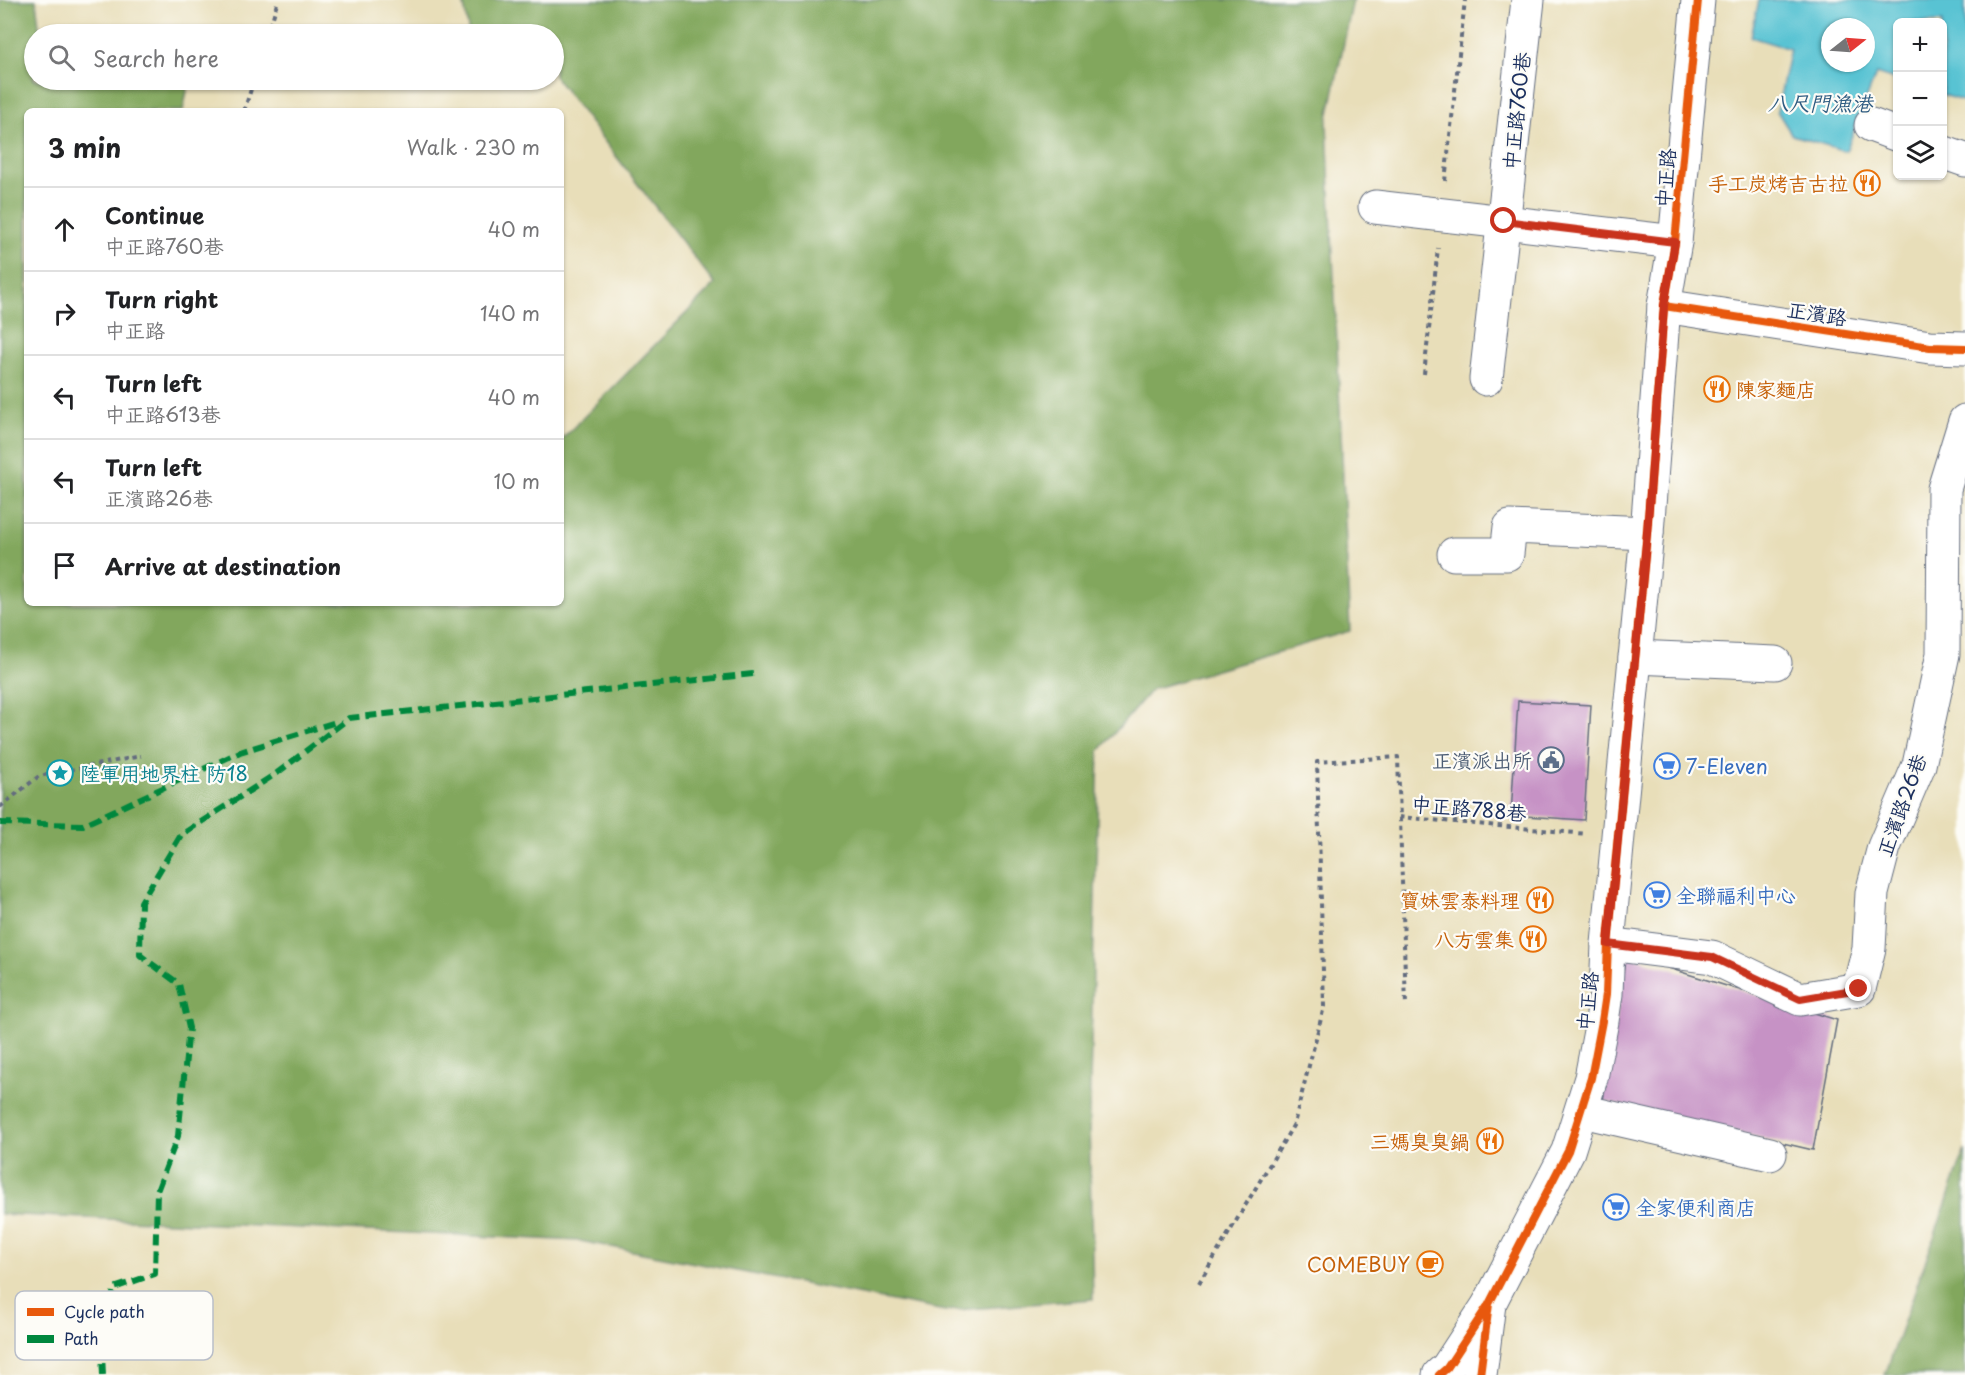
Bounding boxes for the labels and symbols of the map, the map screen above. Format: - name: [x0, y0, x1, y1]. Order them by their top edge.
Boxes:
- north arrow: [1821, 18, 1875, 72]
- street label: 中正路760巷: [1495, 50, 1537, 171]
- water label: 八尺門漁港: [1768, 86, 1874, 118]
- street label: 中正路: [1647, 146, 1683, 209]
- place label: 手工炭烤吉古拉: [1708, 168, 1848, 198]
- restaurant icon: 手工炭烤吉古拉: [1852, 168, 1882, 198]
- route start: [1490, 207, 1516, 233]
- street label: 正濱路: [1785, 293, 1850, 333]
- restaurant icon: 陳家麵店: [1702, 374, 1732, 404]
- place label: 陳家麵店: [1736, 374, 1816, 404]
- place label: 正濱派出所: [1432, 745, 1532, 775]
- public building icon: 正濱派出所: [1536, 745, 1566, 775]
- street label: 正濱路26巷: [1869, 748, 1934, 861]
- supermarket icon: 7-Eleven: [1652, 751, 1682, 781]
- place label: 7-Eleven: [1686, 751, 1768, 781]
- place icon: 陸軍用地界柱 防18: [45, 758, 75, 788]
- place label: 陸軍用地界柱 防18: [80, 758, 248, 788]
- street label: 中正路788巷: [1410, 788, 1529, 828]
- supermarket icon: 全聯福利中心: [1642, 880, 1672, 910]
- place label: 全聯福利中心: [1676, 880, 1796, 910]
- place label: 寶妹雲泰料理: [1400, 885, 1520, 915]
- restaurant icon: 寶妹雲泰料理: [1525, 885, 1555, 915]
- place label: 八方雲集: [1434, 924, 1514, 954]
- restaurant icon: 八方雲集: [1518, 924, 1548, 954]
- street label: 中正路: [1569, 969, 1605, 1032]
- route end: [1845, 975, 1871, 1001]
- place label: 三媽臭臭鍋: [1370, 1126, 1470, 1156]
- restaurant icon: 三媽臭臭鍋: [1475, 1126, 1505, 1156]
- supermarket icon: 全家便利商店: [1601, 1192, 1631, 1222]
- place label: 全家便利商店: [1636, 1192, 1756, 1222]
- place label: COMEBUY: [1307, 1249, 1410, 1279]
- cafe icon: COMEBUY: [1415, 1249, 1445, 1279]
- legend: [15, 1291, 213, 1360]
- text: Cycle path: [64, 1299, 145, 1323]
- text: Path: [64, 1326, 99, 1350]

